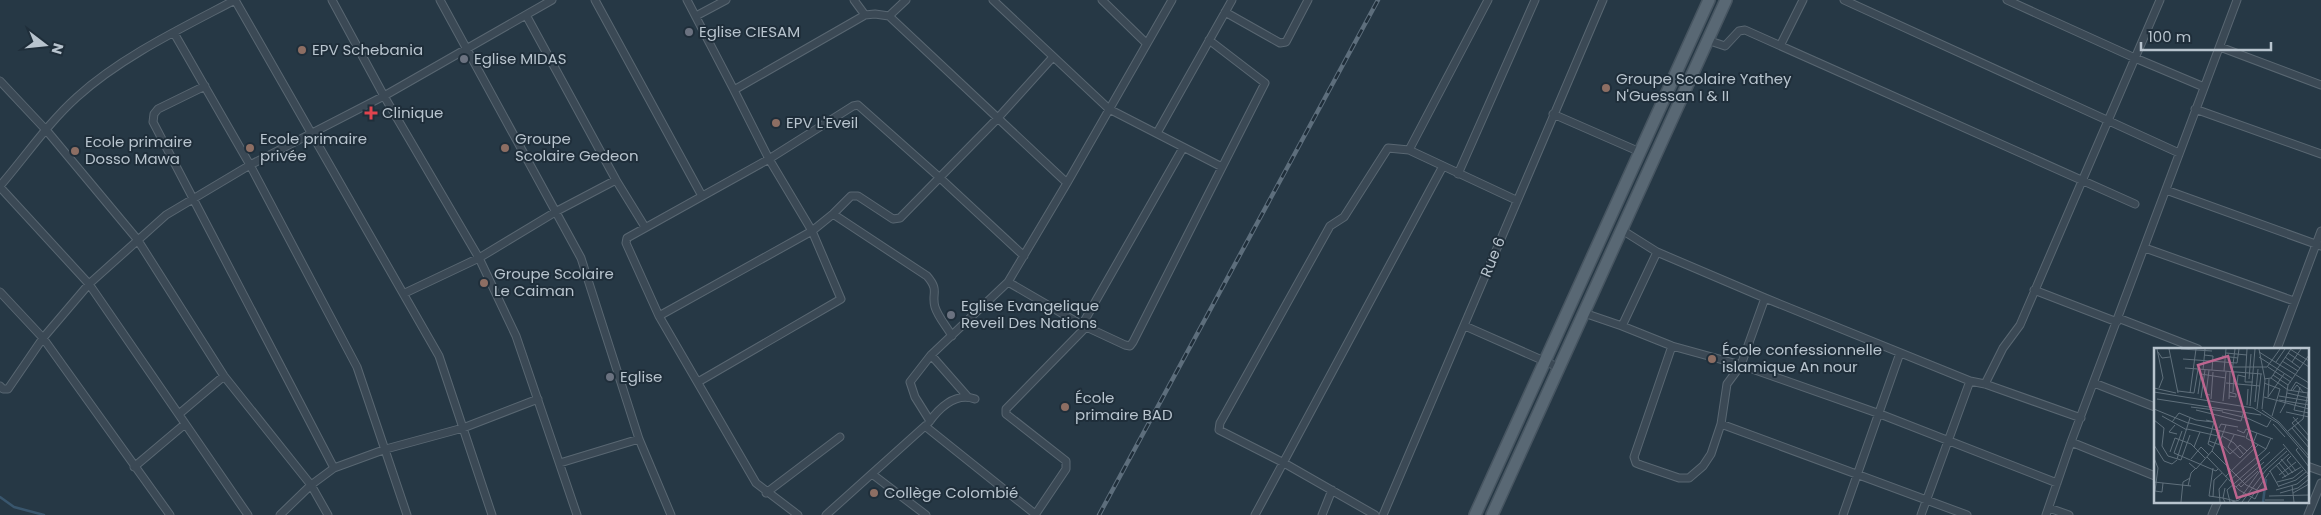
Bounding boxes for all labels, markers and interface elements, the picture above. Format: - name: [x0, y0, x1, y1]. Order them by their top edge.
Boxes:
- north arrow: [20, 20, 70, 70]
- scale bar: [2141, 20, 2271, 52]
- place label: Eglise CIESAM: [699, 21, 800, 42]
- marker: Eglise CIESAM: [683, 26, 695, 38]
- text: 100 m: [2148, 26, 2191, 47]
- place label: EPV Schebania: [312, 39, 423, 60]
- text: N: [46, 41, 69, 56]
- marker: EPV Schebania: [296, 44, 308, 56]
- place label: Eglise MIDAS: [474, 48, 566, 69]
- marker: Eglise MIDAS: [458, 53, 470, 65]
- place label: Groupe Scolaire Yathey N'Guessan I & II: [1616, 68, 1792, 106]
- marker: Groupe Scolaire Yathey N'Guessan I & II: [1600, 82, 1612, 94]
- place label: Clinique: [382, 102, 443, 123]
- marker: Clinique: [364, 106, 378, 120]
- place label: EPV L'Eveil: [786, 112, 858, 133]
- marker: EPV L'Eveil: [770, 117, 782, 129]
- place label: Ecole primaire privée: [260, 128, 367, 166]
- place label: Groupe Scolaire Gedeon: [515, 128, 639, 166]
- place label: Ecole primaire Dosso Mawa: [85, 131, 192, 169]
- marker: Ecole primaire privée: [244, 142, 256, 154]
- marker: Groupe Scolaire Gedeon: [499, 142, 511, 154]
- marker: Ecole primaire Dosso Mawa: [69, 145, 81, 157]
- street label: Rue 6: [1475, 234, 1510, 280]
- place label: Groupe Scolaire Le Caiman: [494, 263, 614, 301]
- marker: Groupe Scolaire Le Caiman: [478, 277, 490, 289]
- place label: Eglise Evangelique Reveil Des Nations: [961, 295, 1099, 333]
- marker: Eglise Evangelique Reveil Des Nations: [945, 309, 957, 321]
- place label: École confessionnelle islamique An nour: [1722, 339, 1882, 377]
- inset map: [2154, 348, 2308, 502]
- marker: École confessionnelle islamique An nour: [1706, 353, 1718, 365]
- place label: Eglise: [620, 366, 662, 387]
- marker: Eglise: [604, 371, 616, 383]
- place label: École primaire BAD: [1075, 387, 1173, 425]
- marker: École primaire BAD: [1059, 401, 1071, 413]
- place label: Collège Colombié: [884, 482, 1018, 503]
- marker: Collège Colombié: [868, 487, 880, 499]

